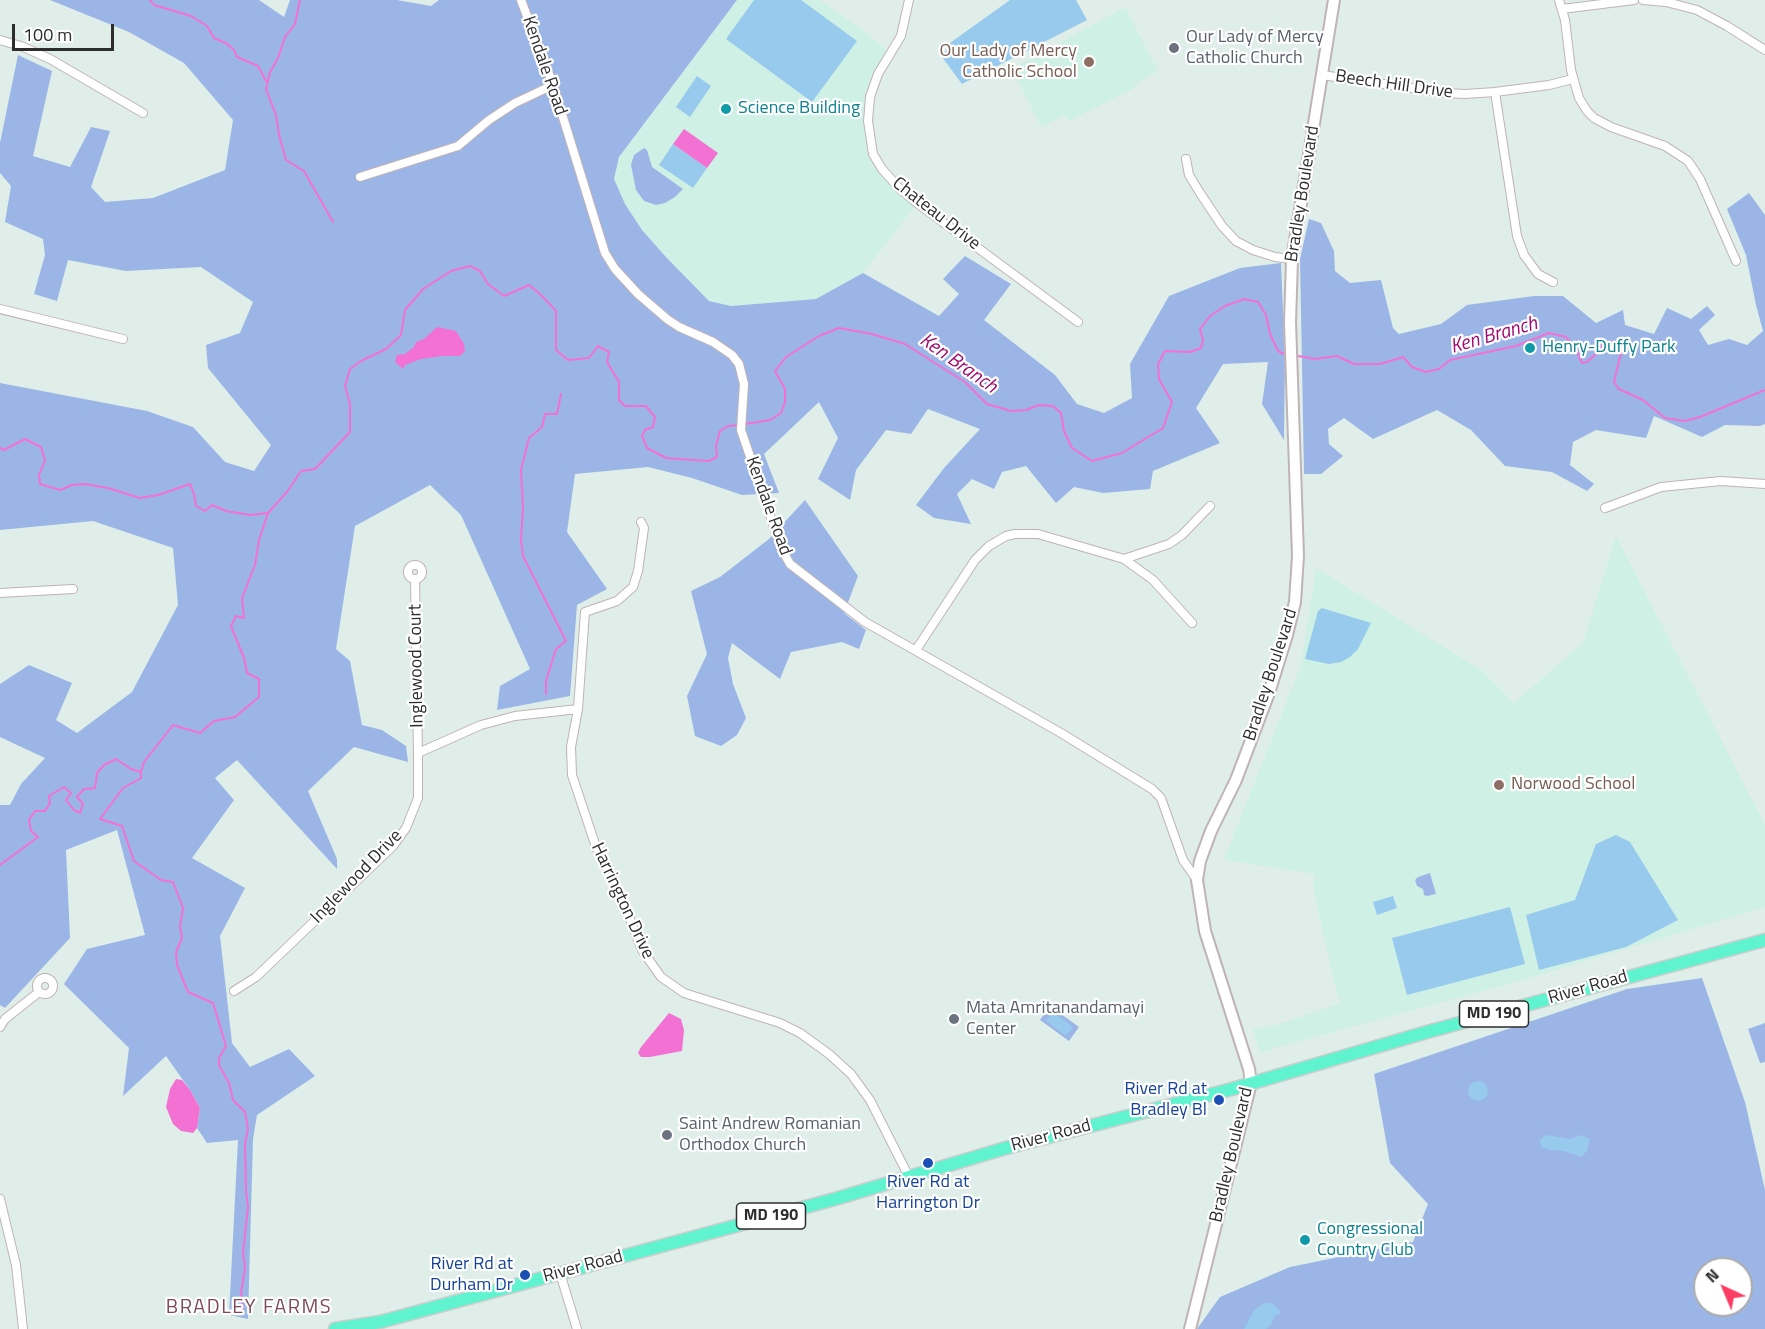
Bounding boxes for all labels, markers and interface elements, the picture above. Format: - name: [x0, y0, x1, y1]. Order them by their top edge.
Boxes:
- scale bar: [15, 12, 117, 50]
- street label: Kendale Road: [517, 14, 571, 118]
- text: 100 m: [23, 21, 72, 48]
- place label: Our Lady of Mercy Catholic Church: [1186, 27, 1324, 70]
- place label: Our Lady of Mercy Catholic School: [939, 41, 1077, 84]
- marker: Our Lady of Mercy Catholic Church: [1167, 41, 1181, 55]
- marker: Our Lady of Mercy Catholic School: [1082, 55, 1096, 69]
- street label: Beech Hill Drive: [1334, 66, 1454, 104]
- place label: Science Building: [738, 98, 860, 120]
- marker: Science Building: [719, 102, 733, 116]
- street label: Bradley Boulevard: [1282, 124, 1324, 264]
- street label: Chateau Drive: [888, 173, 984, 255]
- water label: Ken Branch: [1448, 312, 1540, 360]
- water label: Ken Branch: [915, 329, 1001, 399]
- place label: Henry-Duffy Park: [1542, 337, 1676, 359]
- marker: Henry-Duffy Park: [1523, 341, 1537, 355]
- street label: Kendale Road: [740, 454, 796, 558]
- street label: Inglewood Court: [405, 604, 429, 728]
- street label: Bradley Boulevard: [1239, 606, 1303, 744]
- place label: Norwood School: [1511, 774, 1635, 796]
- marker: Norwood School: [1492, 778, 1506, 792]
- street label: Inglewood Drive: [307, 826, 407, 928]
- street label: Harrington Drive: [586, 840, 658, 962]
- street label: River Road: [1546, 966, 1630, 1010]
- place label: Mata Amritanandamayi Center: [966, 998, 1144, 1040]
- road number: MD 190: [1460, 1001, 1528, 1027]
- marker: Mata Amritanandamayi Center: [947, 1012, 961, 1026]
- place label: River Rd at Bradley Bl: [1124, 1079, 1207, 1122]
- street label: Bradley Boulevard: [1206, 1085, 1258, 1225]
- marker: River Rd at Bradley Bl: [1212, 1093, 1226, 1107]
- place label: Saint Andrew Romanian Orthodox Church: [679, 1114, 861, 1156]
- street label: River Road: [1009, 1115, 1093, 1157]
- marker: Saint Andrew Romanian Orthodox Church: [660, 1128, 674, 1142]
- marker: River Rd at Harrington Dr: [921, 1156, 935, 1170]
- place label: River Rd at Harrington Dr: [876, 1172, 980, 1214]
- road number: MD 190: [736, 1203, 806, 1229]
- place label: Congressional Country Club: [1317, 1219, 1423, 1262]
- marker: Congressional Country Club: [1298, 1233, 1312, 1247]
- street label: River Road: [541, 1246, 625, 1288]
- place label: River Rd at Durham Dr: [430, 1254, 513, 1296]
- north arrow: [1693, 1257, 1753, 1317]
- text: N: [1700, 1263, 1724, 1288]
- marker: River Rd at Durham Dr: [518, 1268, 532, 1282]
- district label: BRADLEY FARMS: [166, 1296, 332, 1320]

